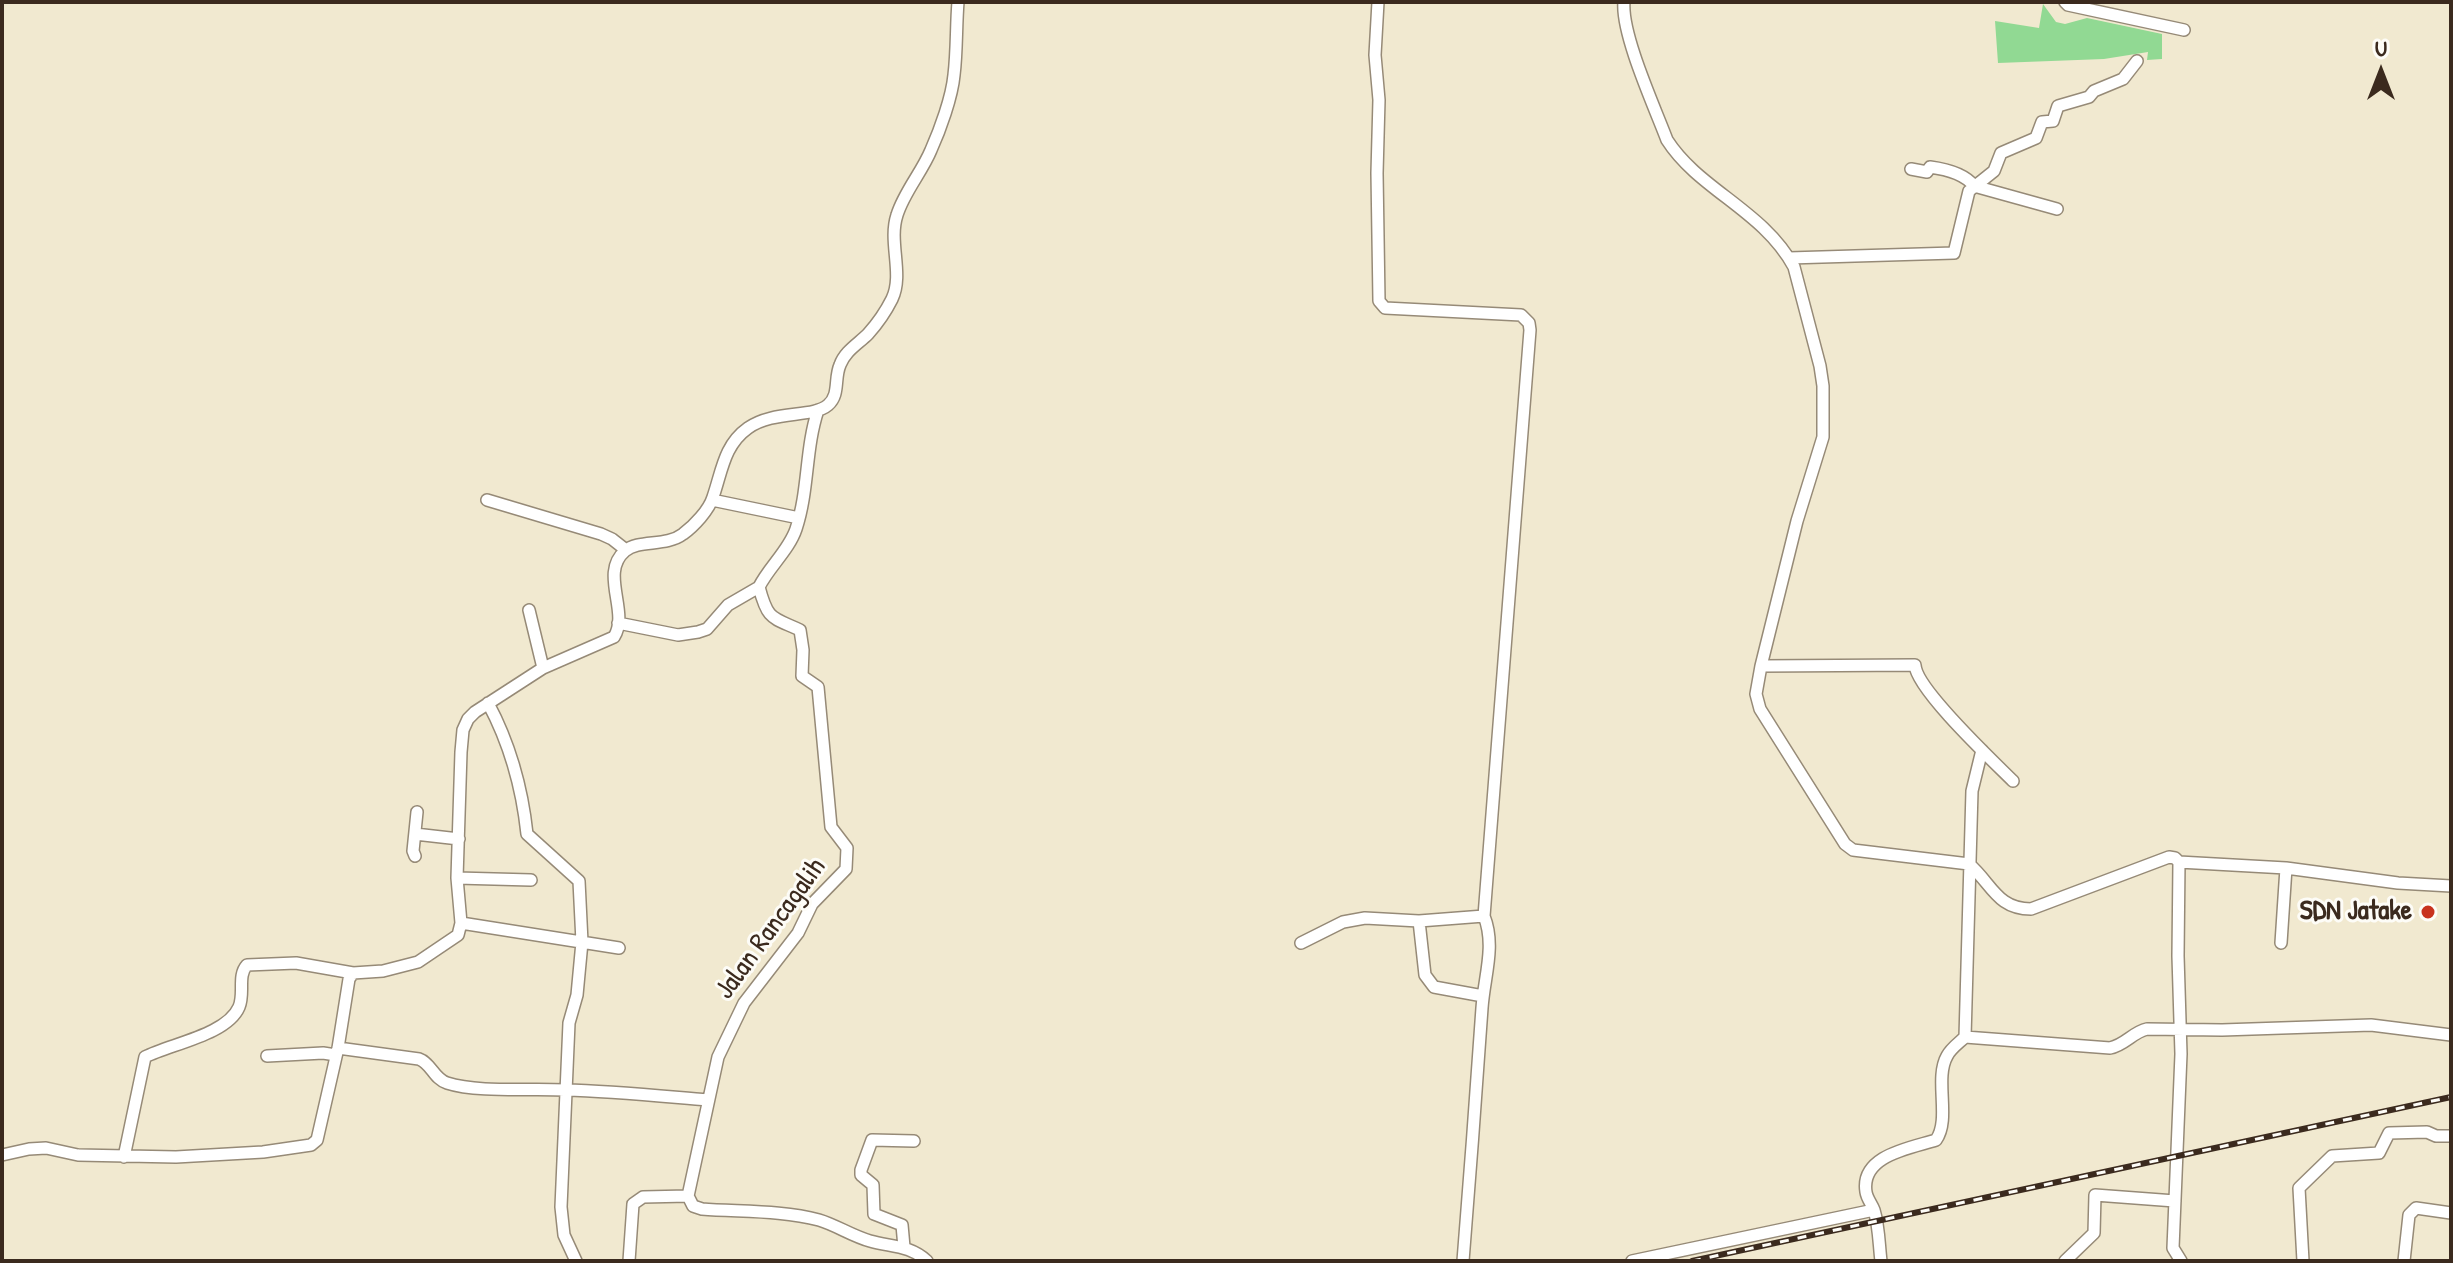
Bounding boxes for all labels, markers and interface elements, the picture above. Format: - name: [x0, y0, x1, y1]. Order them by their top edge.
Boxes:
- north arrow: [2341, 32, 2421, 112]
- text: U: [2375, 33, 2387, 63]
- street label: Jalan Rancagalih: [709, 852, 833, 1006]
- place label: SDN Jatake: [2300, 895, 2412, 929]
- marker: SDN Jatake: [2419, 903, 2437, 921]

